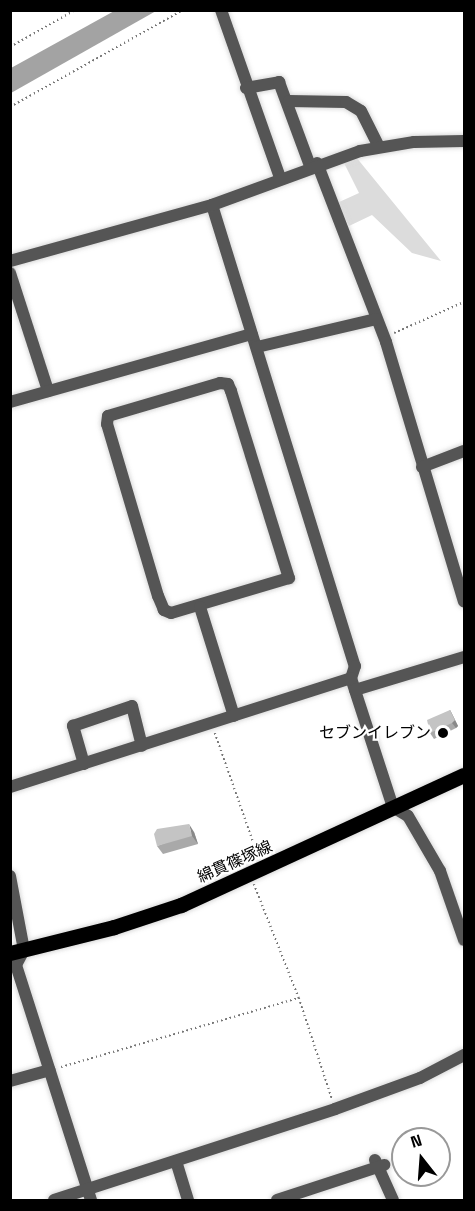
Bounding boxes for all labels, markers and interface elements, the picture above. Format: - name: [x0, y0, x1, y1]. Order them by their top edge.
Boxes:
- place label: セブンイレブン: [319, 723, 431, 743]
- marker: セブンイレブン: [436, 726, 450, 740]
- street label: 綿貫篠塚線: [195, 837, 275, 887]
- north arrow: [391, 1127, 451, 1187]
- text: N: [408, 1130, 424, 1153]

